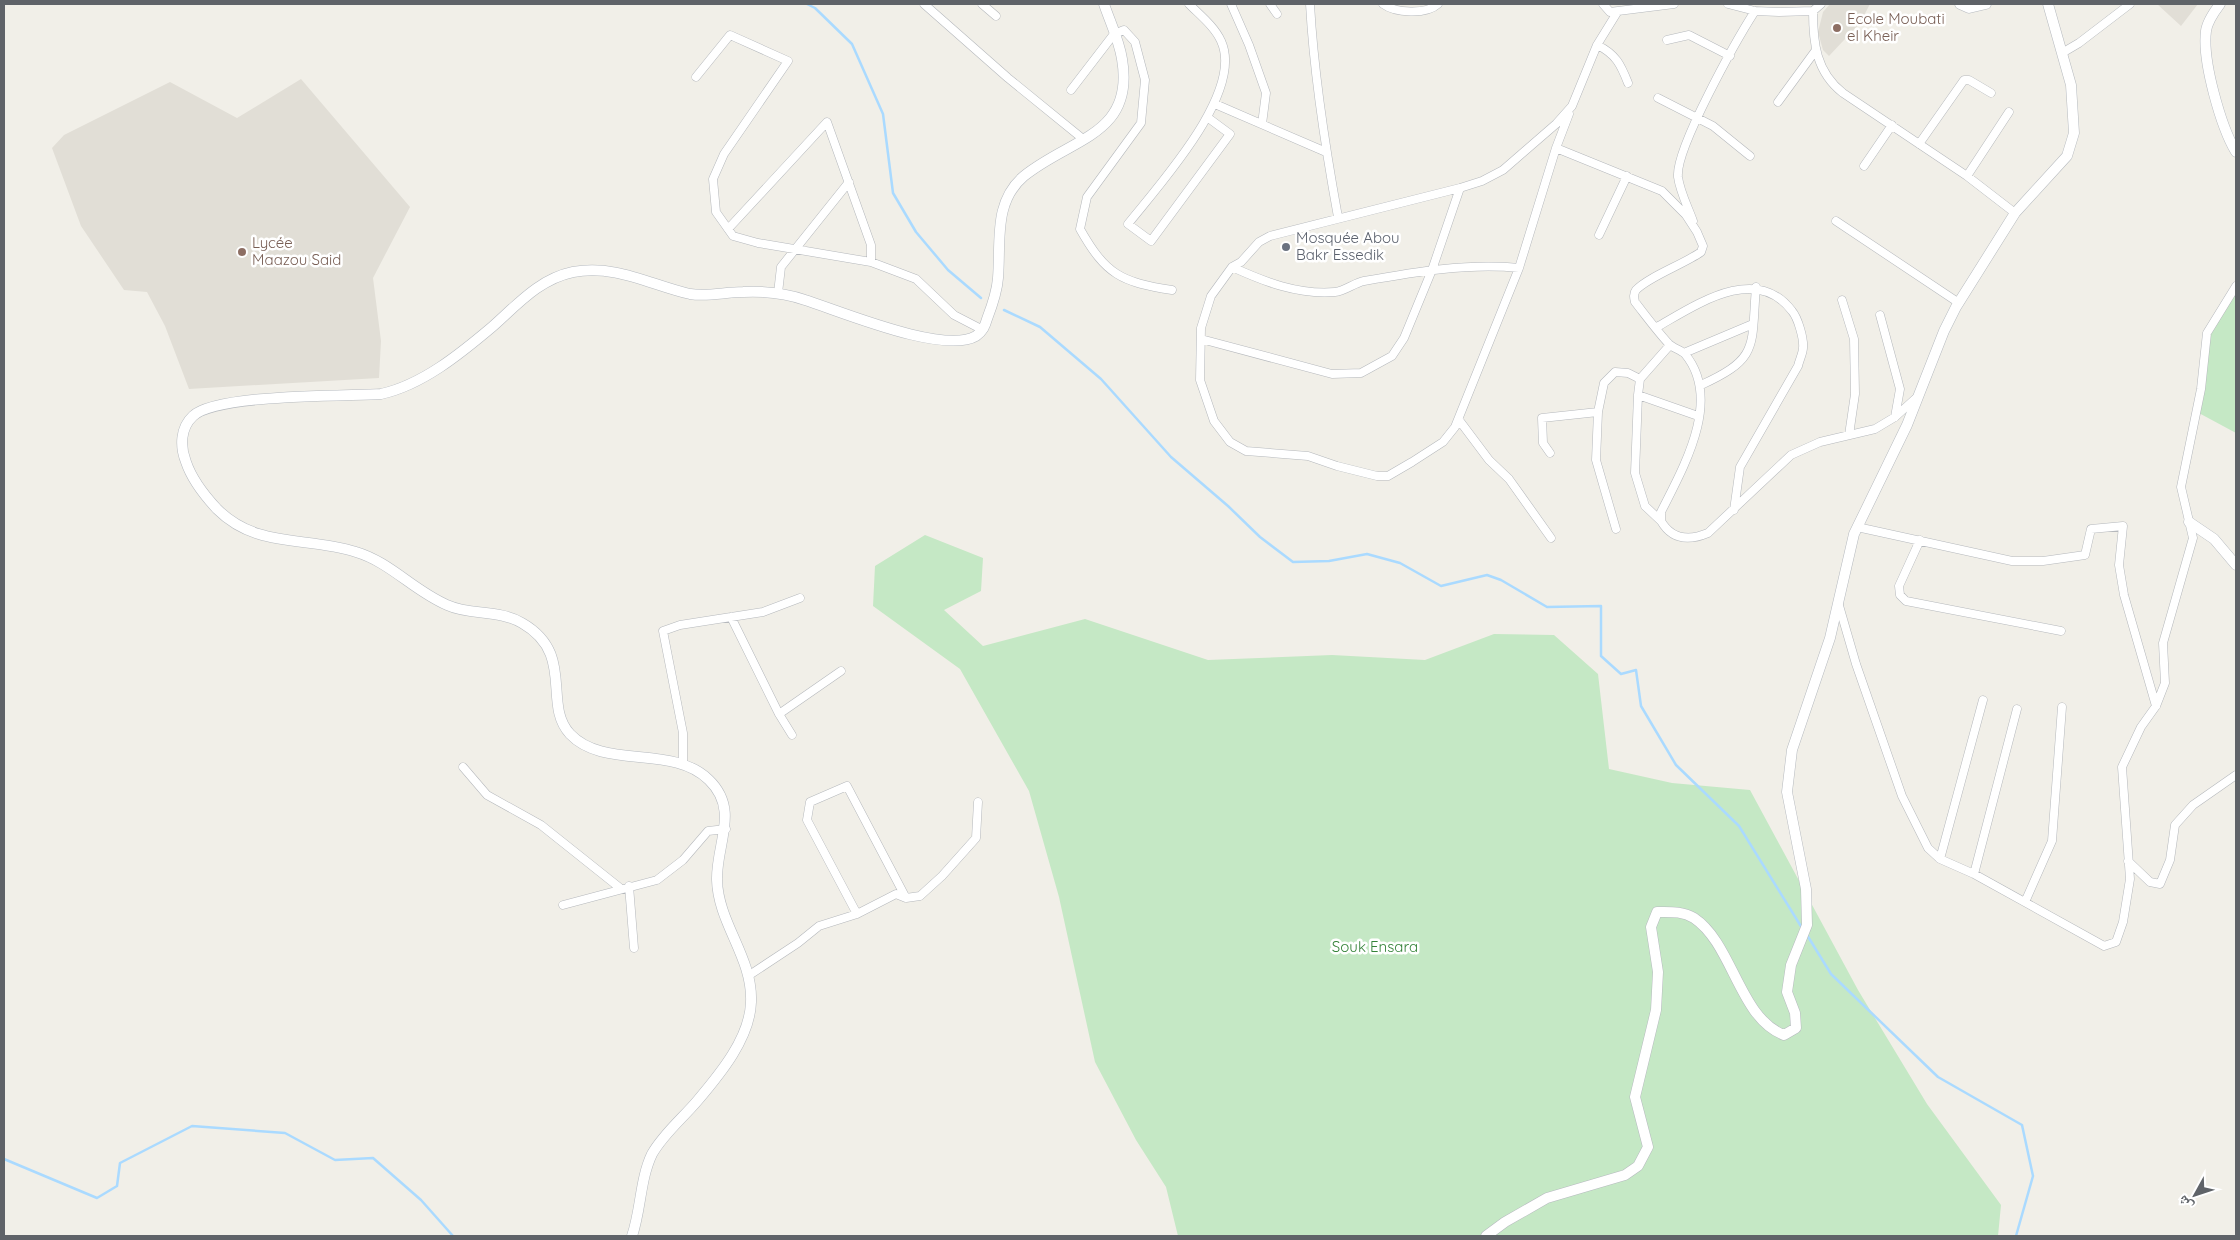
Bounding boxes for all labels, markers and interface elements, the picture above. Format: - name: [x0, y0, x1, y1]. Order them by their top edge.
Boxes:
- place label: Ecole Moubati el Kheir: [1847, 9, 1945, 45]
- marker: Ecole Moubati el Kheir: [1831, 22, 1843, 34]
- place label: Mosquée Abou Bakr Essedik: [1296, 228, 1400, 264]
- place label: Lycée Maazou Said: [252, 233, 341, 269]
- marker: Mosquée Abou Bakr Essedik: [1280, 241, 1292, 253]
- marker: Lycée Maazou Said: [236, 246, 248, 258]
- park label: Souk Ensara: [1332, 937, 1418, 956]
- north arrow: [2170, 1170, 2220, 1220]
- text: ش: [2173, 1192, 2197, 1215]

